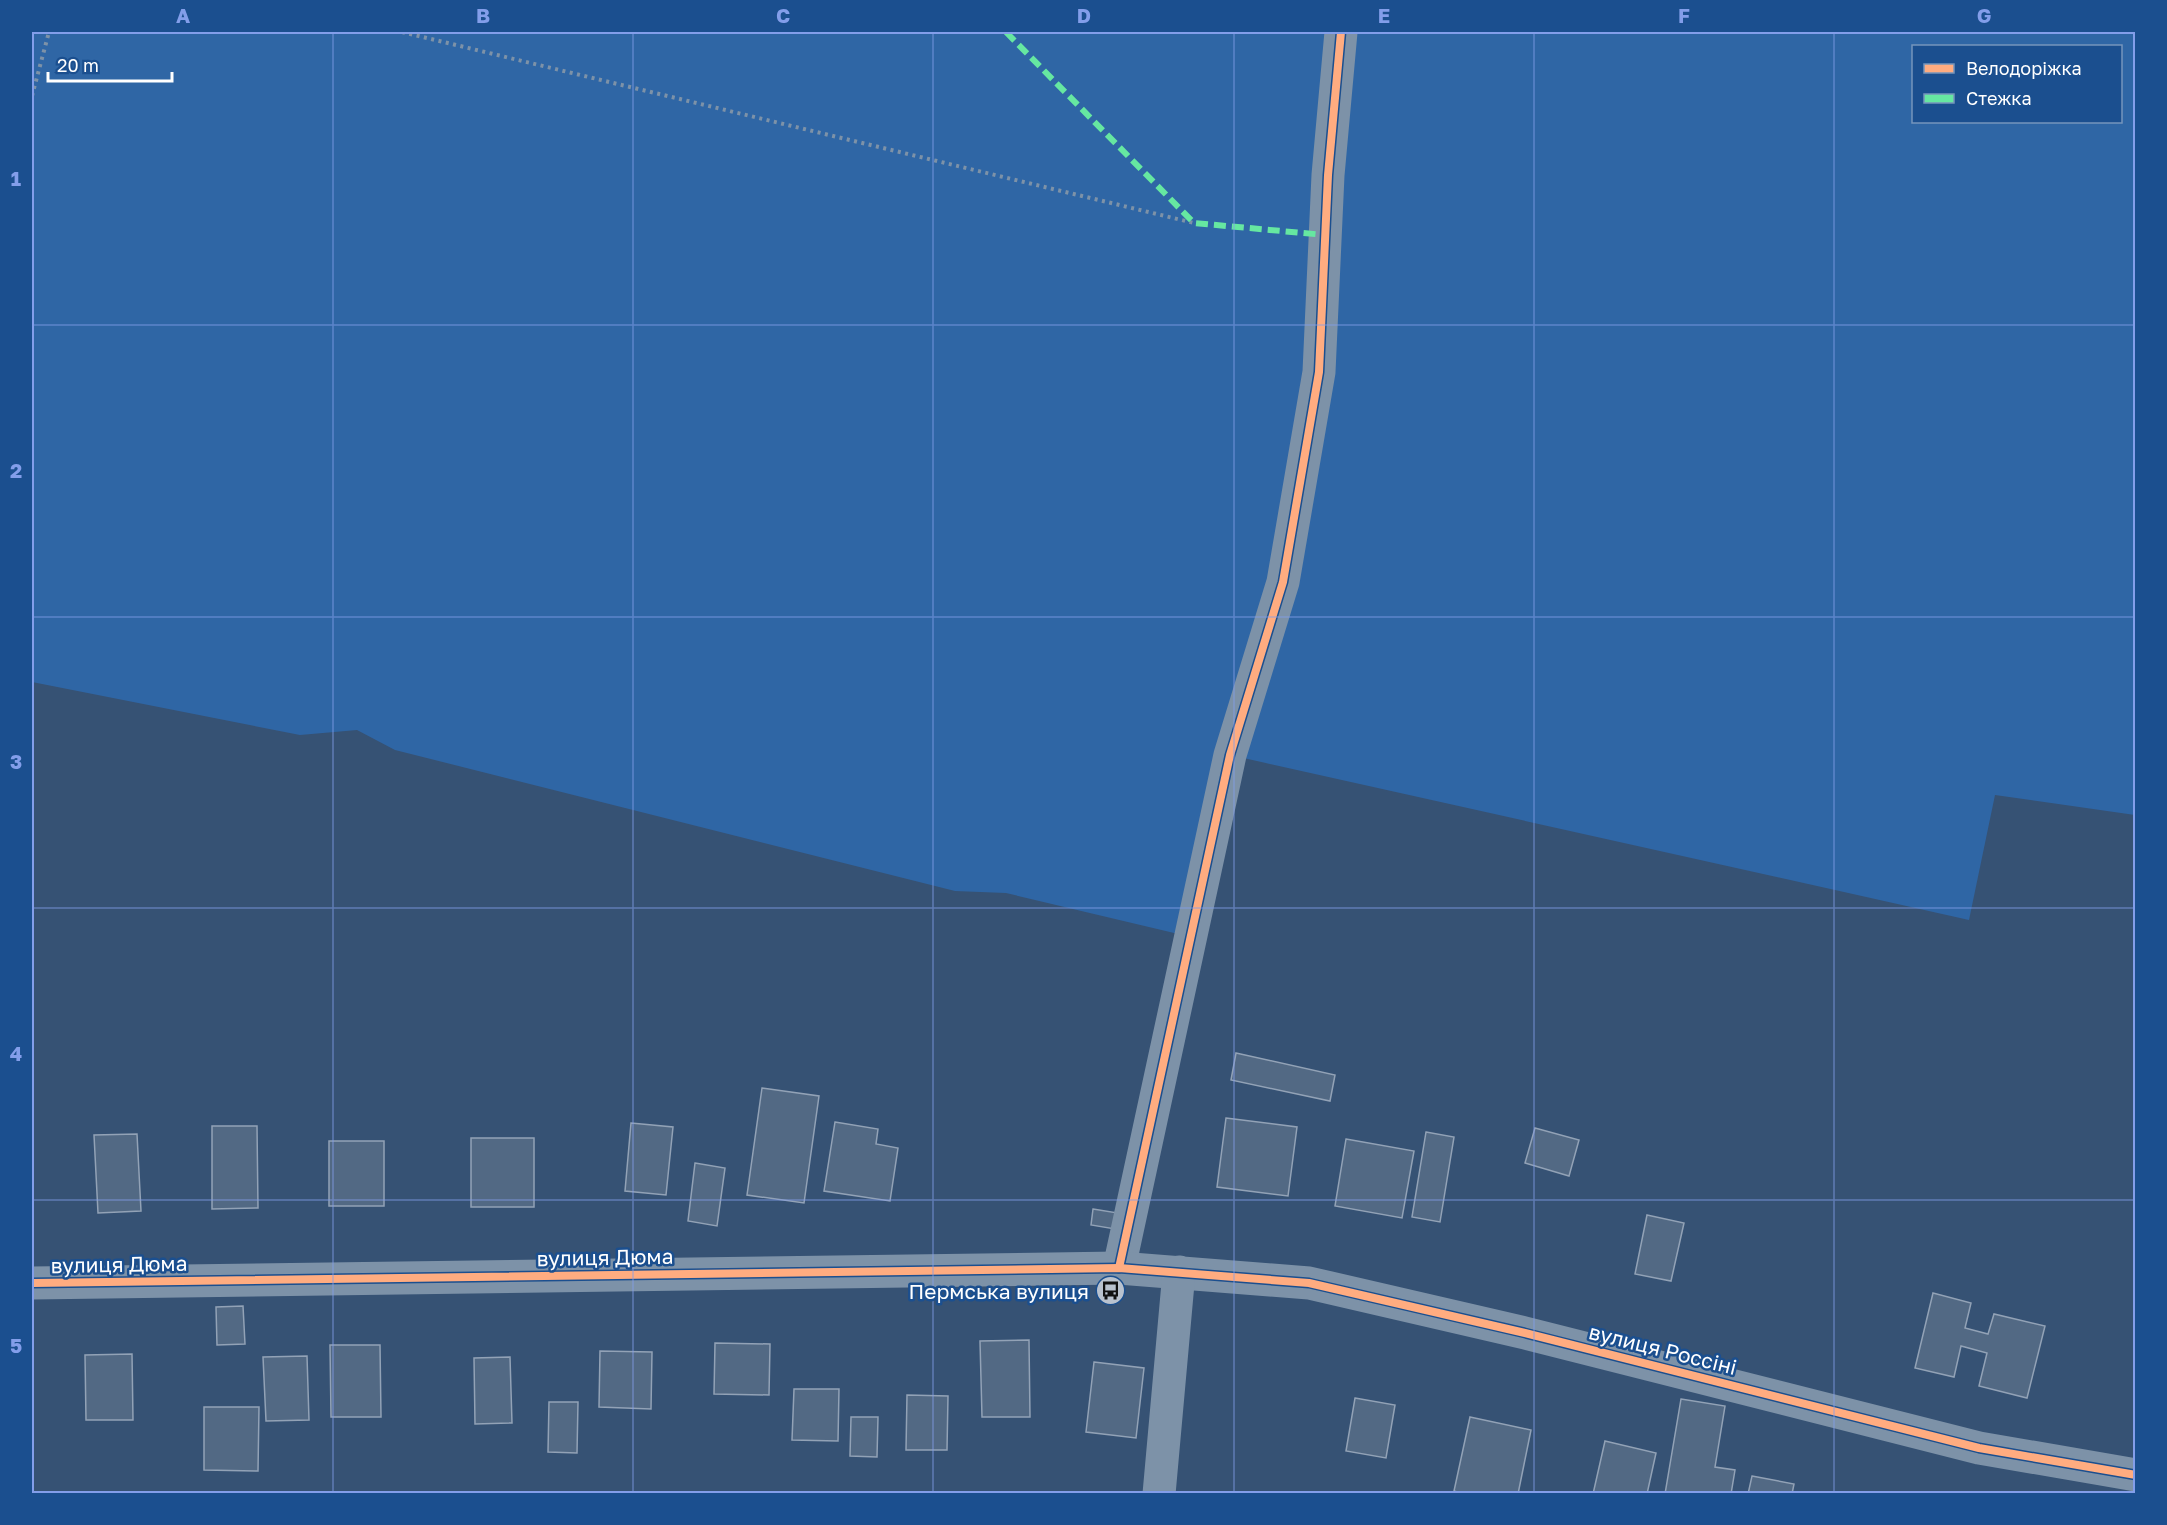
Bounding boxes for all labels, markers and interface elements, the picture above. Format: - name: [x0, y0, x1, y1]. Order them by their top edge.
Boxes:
- text: A: [176, 3, 190, 27]
- text: B: [476, 3, 490, 27]
- text: C: [776, 3, 790, 27]
- text: D: [1077, 3, 1091, 27]
- text: E: [1378, 3, 1390, 27]
- text: F: [1678, 3, 1690, 27]
- text: G: [1977, 3, 1991, 27]
- scale bar: [48, 45, 172, 83]
- legend: [1912, 45, 2122, 123]
- text: 20 m: [57, 54, 99, 76]
- text: Велодоріжка: [1966, 57, 2082, 79]
- text: Стежка: [1966, 87, 2032, 109]
- text: 1: [11, 166, 21, 190]
- text: 2: [10, 458, 22, 482]
- text: 3: [10, 749, 22, 773]
- text: 4: [10, 1041, 22, 1065]
- street label: вулиця Дюма: [536, 1243, 674, 1271]
- street label: вулиця Дюма: [50, 1250, 188, 1278]
- bus stop icon: Пермська вулиця: [1094, 1275, 1126, 1307]
- place label: Пермська вулиця: [909, 1278, 1089, 1304]
- street label: вулиця Россіні: [1586, 1318, 1740, 1380]
- text: 5: [10, 1333, 22, 1357]

